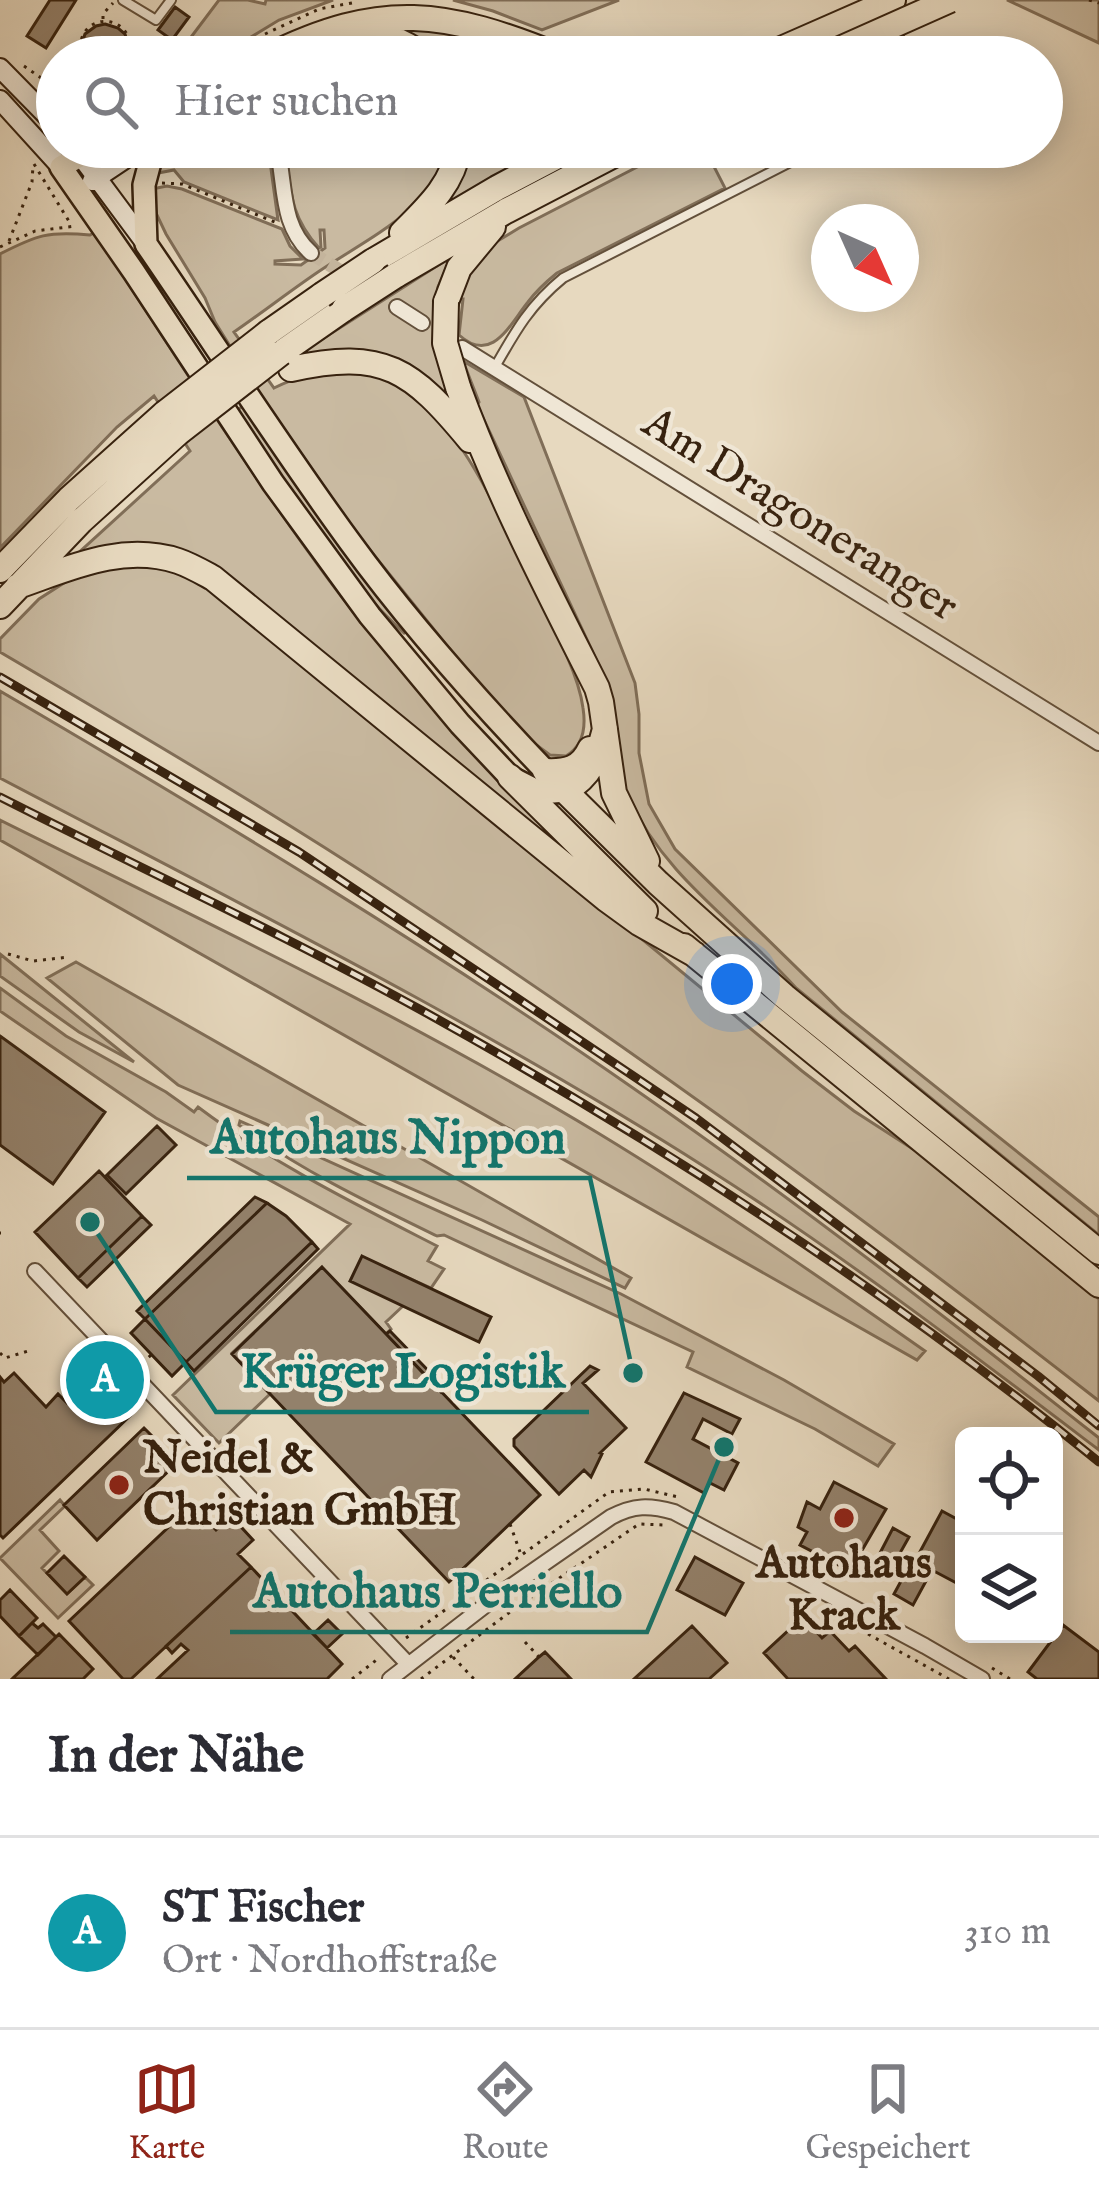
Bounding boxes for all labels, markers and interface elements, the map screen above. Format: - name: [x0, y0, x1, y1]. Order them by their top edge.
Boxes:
- search box: [36, 36, 1063, 168]
- icon: search: [78, 69, 144, 135]
- text: Hier suchen: [174, 74, 398, 131]
- north arrow: [811, 204, 919, 312]
- street label: Am Dragoneranger: [631, 394, 968, 635]
- your location: [702, 954, 762, 1014]
- callout: Autohaus Nippon: [187, 1094, 590, 1178]
- text: Autohaus Nippon: [209, 1110, 565, 1170]
- callout: Krüger Logistik: [216, 1328, 589, 1412]
- pin: A: [66, 1335, 144, 1425]
- text: Krüger Logistik: [241, 1344, 567, 1404]
- map controls: [955, 1427, 1063, 1643]
- button: locate: [955, 1427, 1063, 1535]
- place label: Neidel & Christian GmbH: [142, 1431, 457, 1540]
- marker: Neidel & Christian GmbH: [106, 1472, 132, 1498]
- marker: Autohaus Krack: [831, 1505, 857, 1531]
- button: layers: [955, 1535, 1063, 1643]
- place label: Autohaus Krack: [754, 1536, 932, 1645]
- callout: Autohaus Perriello: [230, 1548, 647, 1632]
- text: Autohaus Perriello: [252, 1564, 623, 1624]
- text: In der Nähe: [48, 1725, 304, 1790]
- text: ST Fischer: [162, 1880, 364, 1937]
- text: A: [74, 1908, 100, 1957]
- text: 310 m: [964, 1908, 1051, 1957]
- text: Ort · Nordhoffstraße: [162, 1937, 497, 1986]
- tab: Karte: [129, 2056, 205, 2170]
- tab: Route: [462, 2056, 548, 2170]
- tab: Gespeichert: [806, 2056, 970, 2170]

